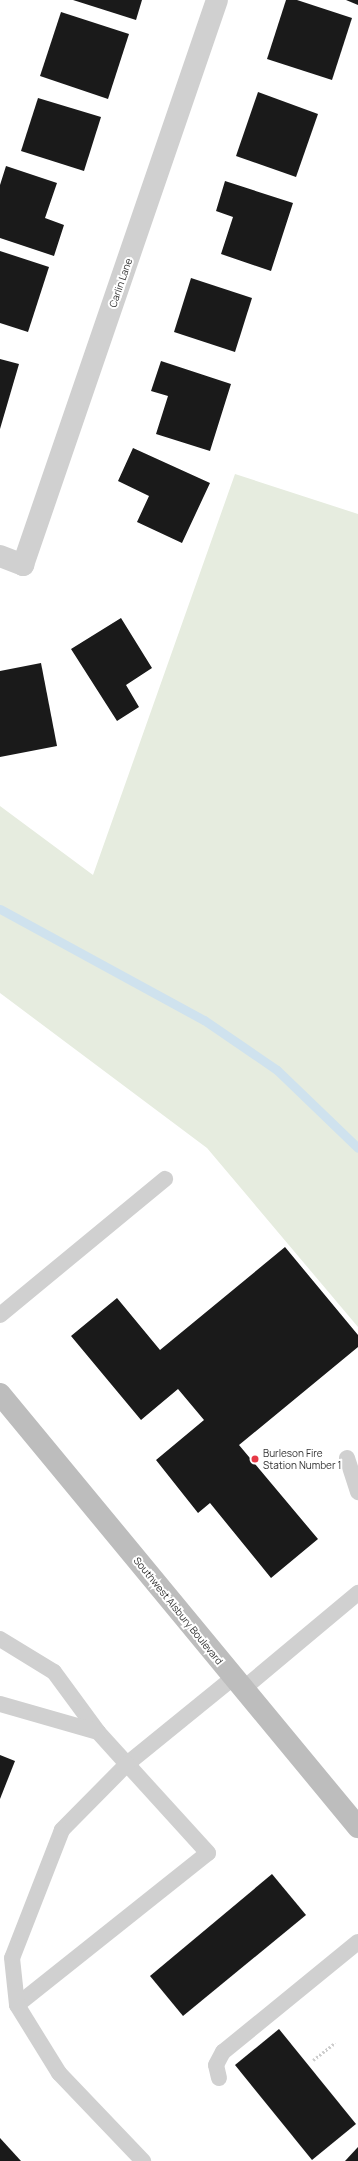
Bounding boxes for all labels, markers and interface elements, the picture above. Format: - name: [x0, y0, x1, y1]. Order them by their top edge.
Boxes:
- street label: Carlin Lane: [107, 257, 135, 309]
- place label: Burleson Fire Station Number 1: [263, 1447, 341, 1470]
- marker: Burleson Fire Station Number 1: [250, 1454, 260, 1464]
- street label: Southwest Alsbury Boulevard: [131, 1555, 225, 1667]

